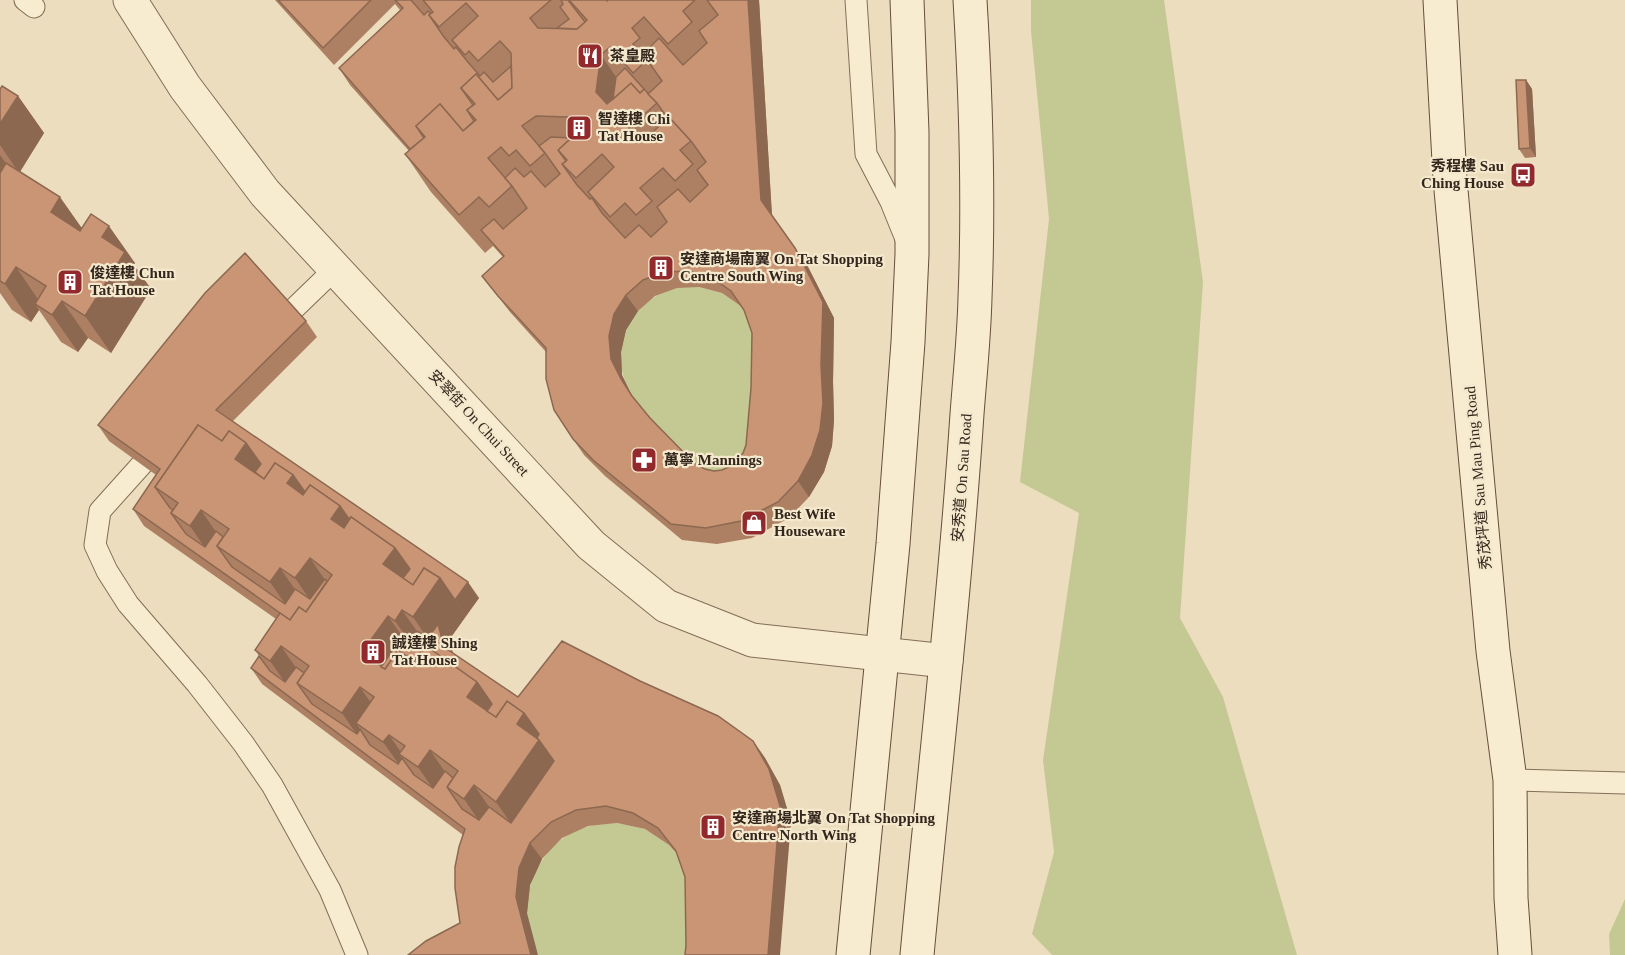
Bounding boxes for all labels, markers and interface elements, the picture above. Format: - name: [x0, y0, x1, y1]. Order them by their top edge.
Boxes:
- restaurant icon: 茶皇殿: [575, 41, 605, 71]
- place label: 茶皇殿: [610, 47, 655, 64]
- place label: 智達樓 Chi Tat House: [598, 111, 670, 144]
- building icon: 智達樓 Chi Tat House: [564, 113, 594, 143]
- place label: 秀程樓 Sau Ching House: [1421, 158, 1504, 191]
- bus stop icon: 秀程樓 Sau Ching House: [1508, 160, 1538, 190]
- place label: 安達商場南翼 On Tat Shopping Centre South Wing: [680, 250, 883, 284]
- building icon: 安達商場南翼 On Tat Shopping Centre South Wing: [646, 253, 676, 283]
- place label: 俊達樓 Chun Tat House: [90, 265, 175, 298]
- building icon: 俊達樓 Chun Tat House: [55, 267, 85, 297]
- street label: 安翠街 On Chui Street: [426, 367, 533, 480]
- street label: 秀茂坪道 Sau Mau Ping Road: [1462, 385, 1494, 570]
- street label: 安秀道 On Sau Road: [950, 413, 975, 543]
- pharmacy icon: 萬寧 Mannings: [629, 445, 659, 475]
- place label: 萬寧 Mannings: [664, 452, 762, 468]
- place label: Best Wife Houseware: [774, 506, 846, 539]
- shop icon: Best Wife Houseware: [739, 508, 769, 538]
- place label: 誠達樓 Shing Tat House: [392, 634, 478, 668]
- building icon: 誠達樓 Shing Tat House: [358, 637, 388, 667]
- place label: 安達商場北翼 On Tat Shopping Centre North Wing: [732, 809, 935, 843]
- building icon: 安達商場北翼 On Tat Shopping Centre North Wing: [698, 812, 728, 842]

